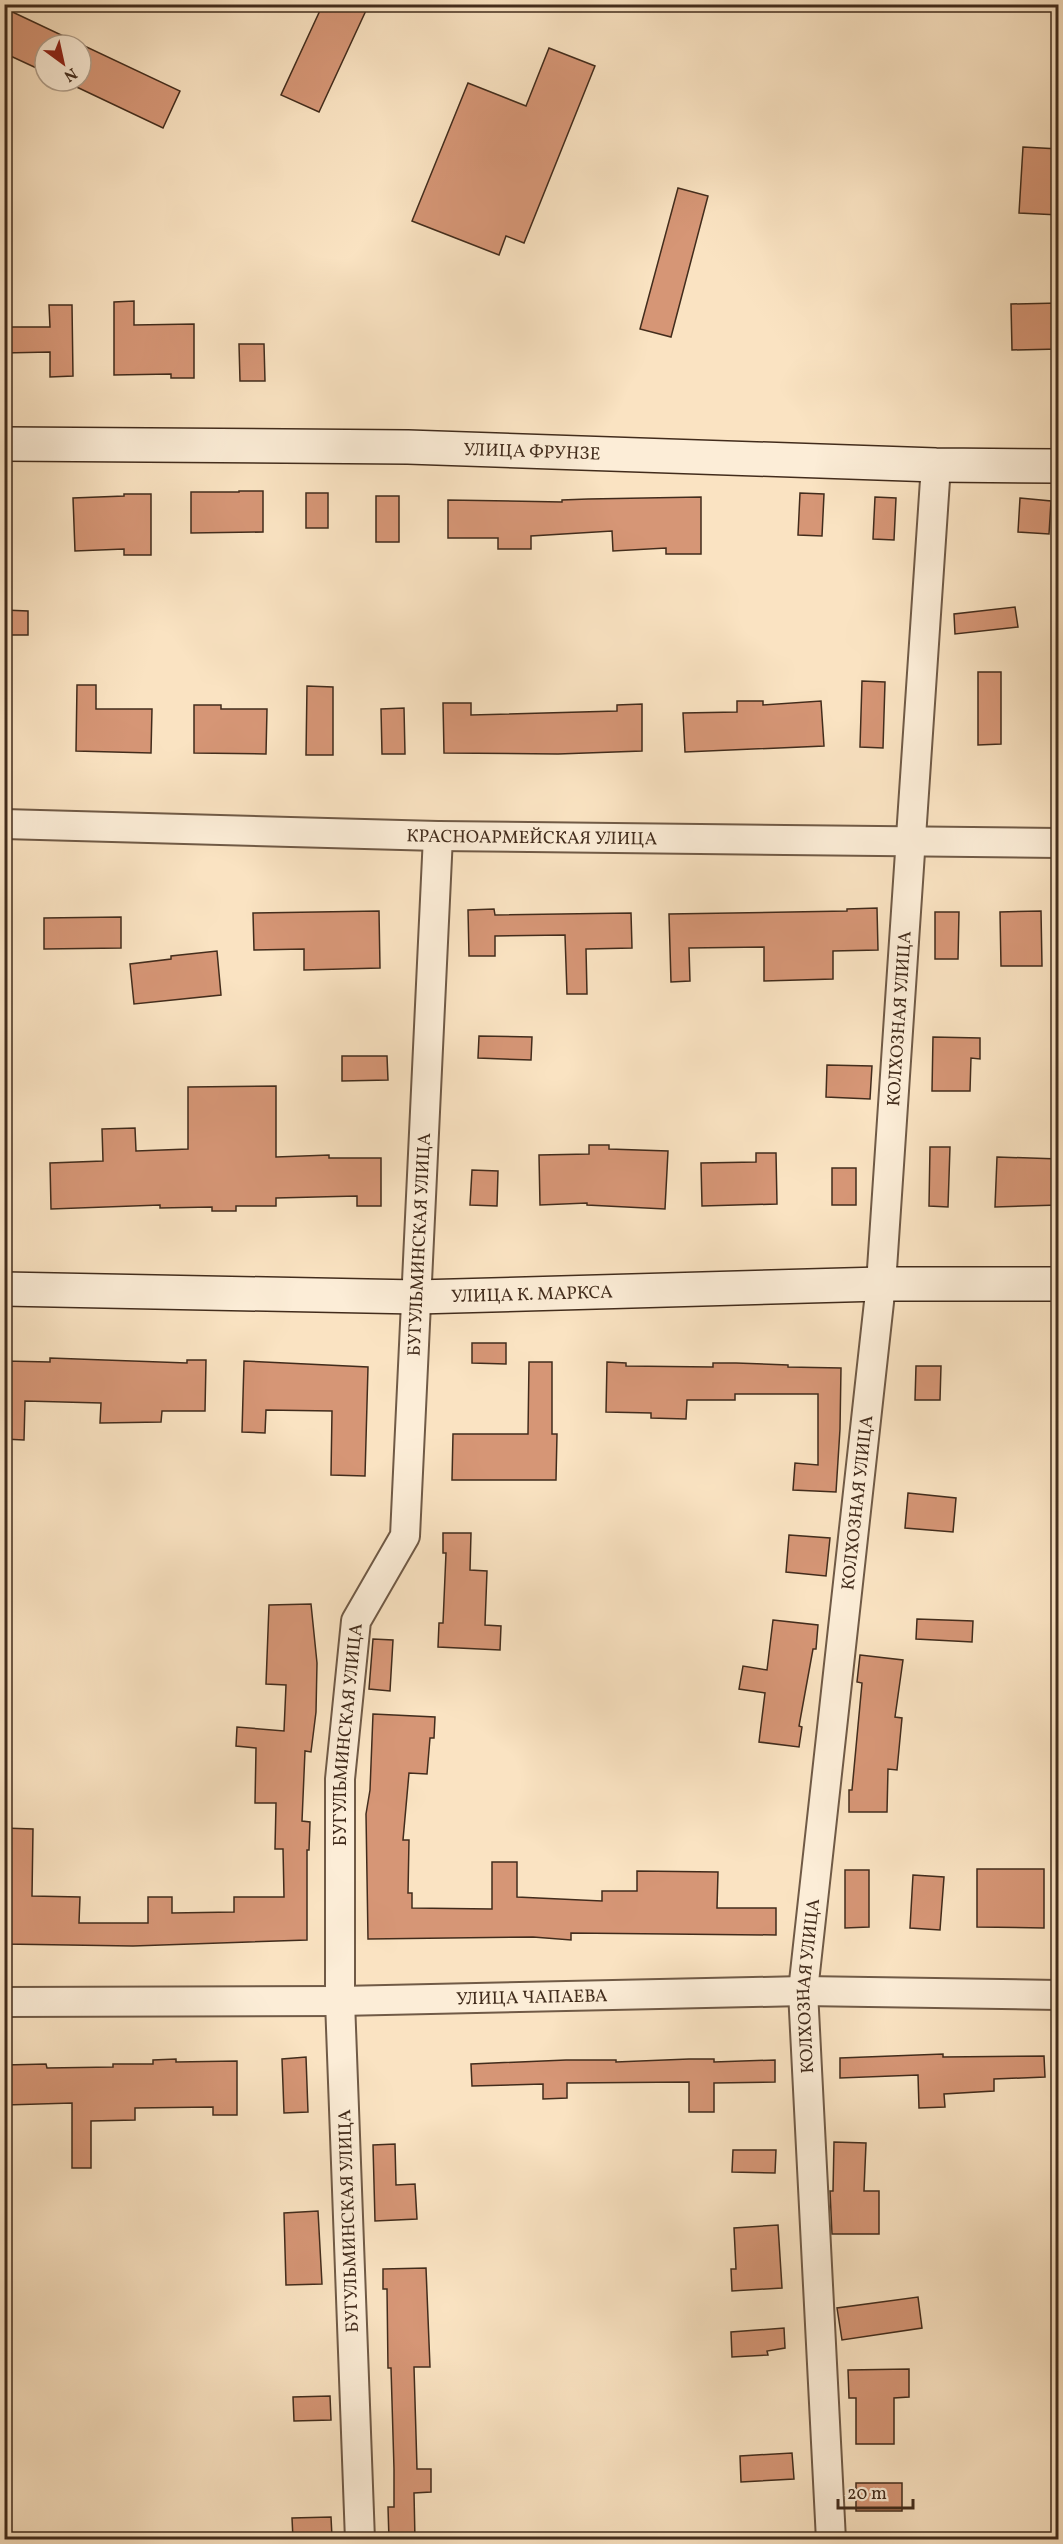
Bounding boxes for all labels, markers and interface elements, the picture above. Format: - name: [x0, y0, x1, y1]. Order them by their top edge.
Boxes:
- north arrow: [33, 33, 93, 93]
- text: N: [59, 62, 81, 86]
- street label: УЛИЦА ФРУНЗЕ: [463, 438, 601, 468]
- street label: КРАСНОАРМЕЙСКАЯ УЛИЦА: [406, 824, 658, 852]
- street label: КОЛХОЗНАЯ УЛИЦА: [882, 930, 919, 1107]
- street label: БУГУЛЬМИНСКАЯ УЛИЦА: [402, 1132, 438, 1357]
- street label: УЛИЦА К. МАРКСА: [451, 1281, 613, 1310]
- street label: КОЛХОЗНАЯ УЛИЦА: [836, 1414, 880, 1592]
- street label: БУГУЛЬМИНСКАЯ УЛИЦА: [329, 1622, 370, 1846]
- street label: КОЛХОЗНАЯ УЛИЦА: [792, 1897, 827, 2074]
- street label: УЛИЦА ЧАПАЕВА: [456, 1984, 608, 2012]
- street label: БУГУЛЬМИНСКАЯ УЛИЦА: [333, 2109, 366, 2333]
- scale bar: [838, 2472, 913, 2510]
- text: 20 m: [847, 2482, 887, 2507]

